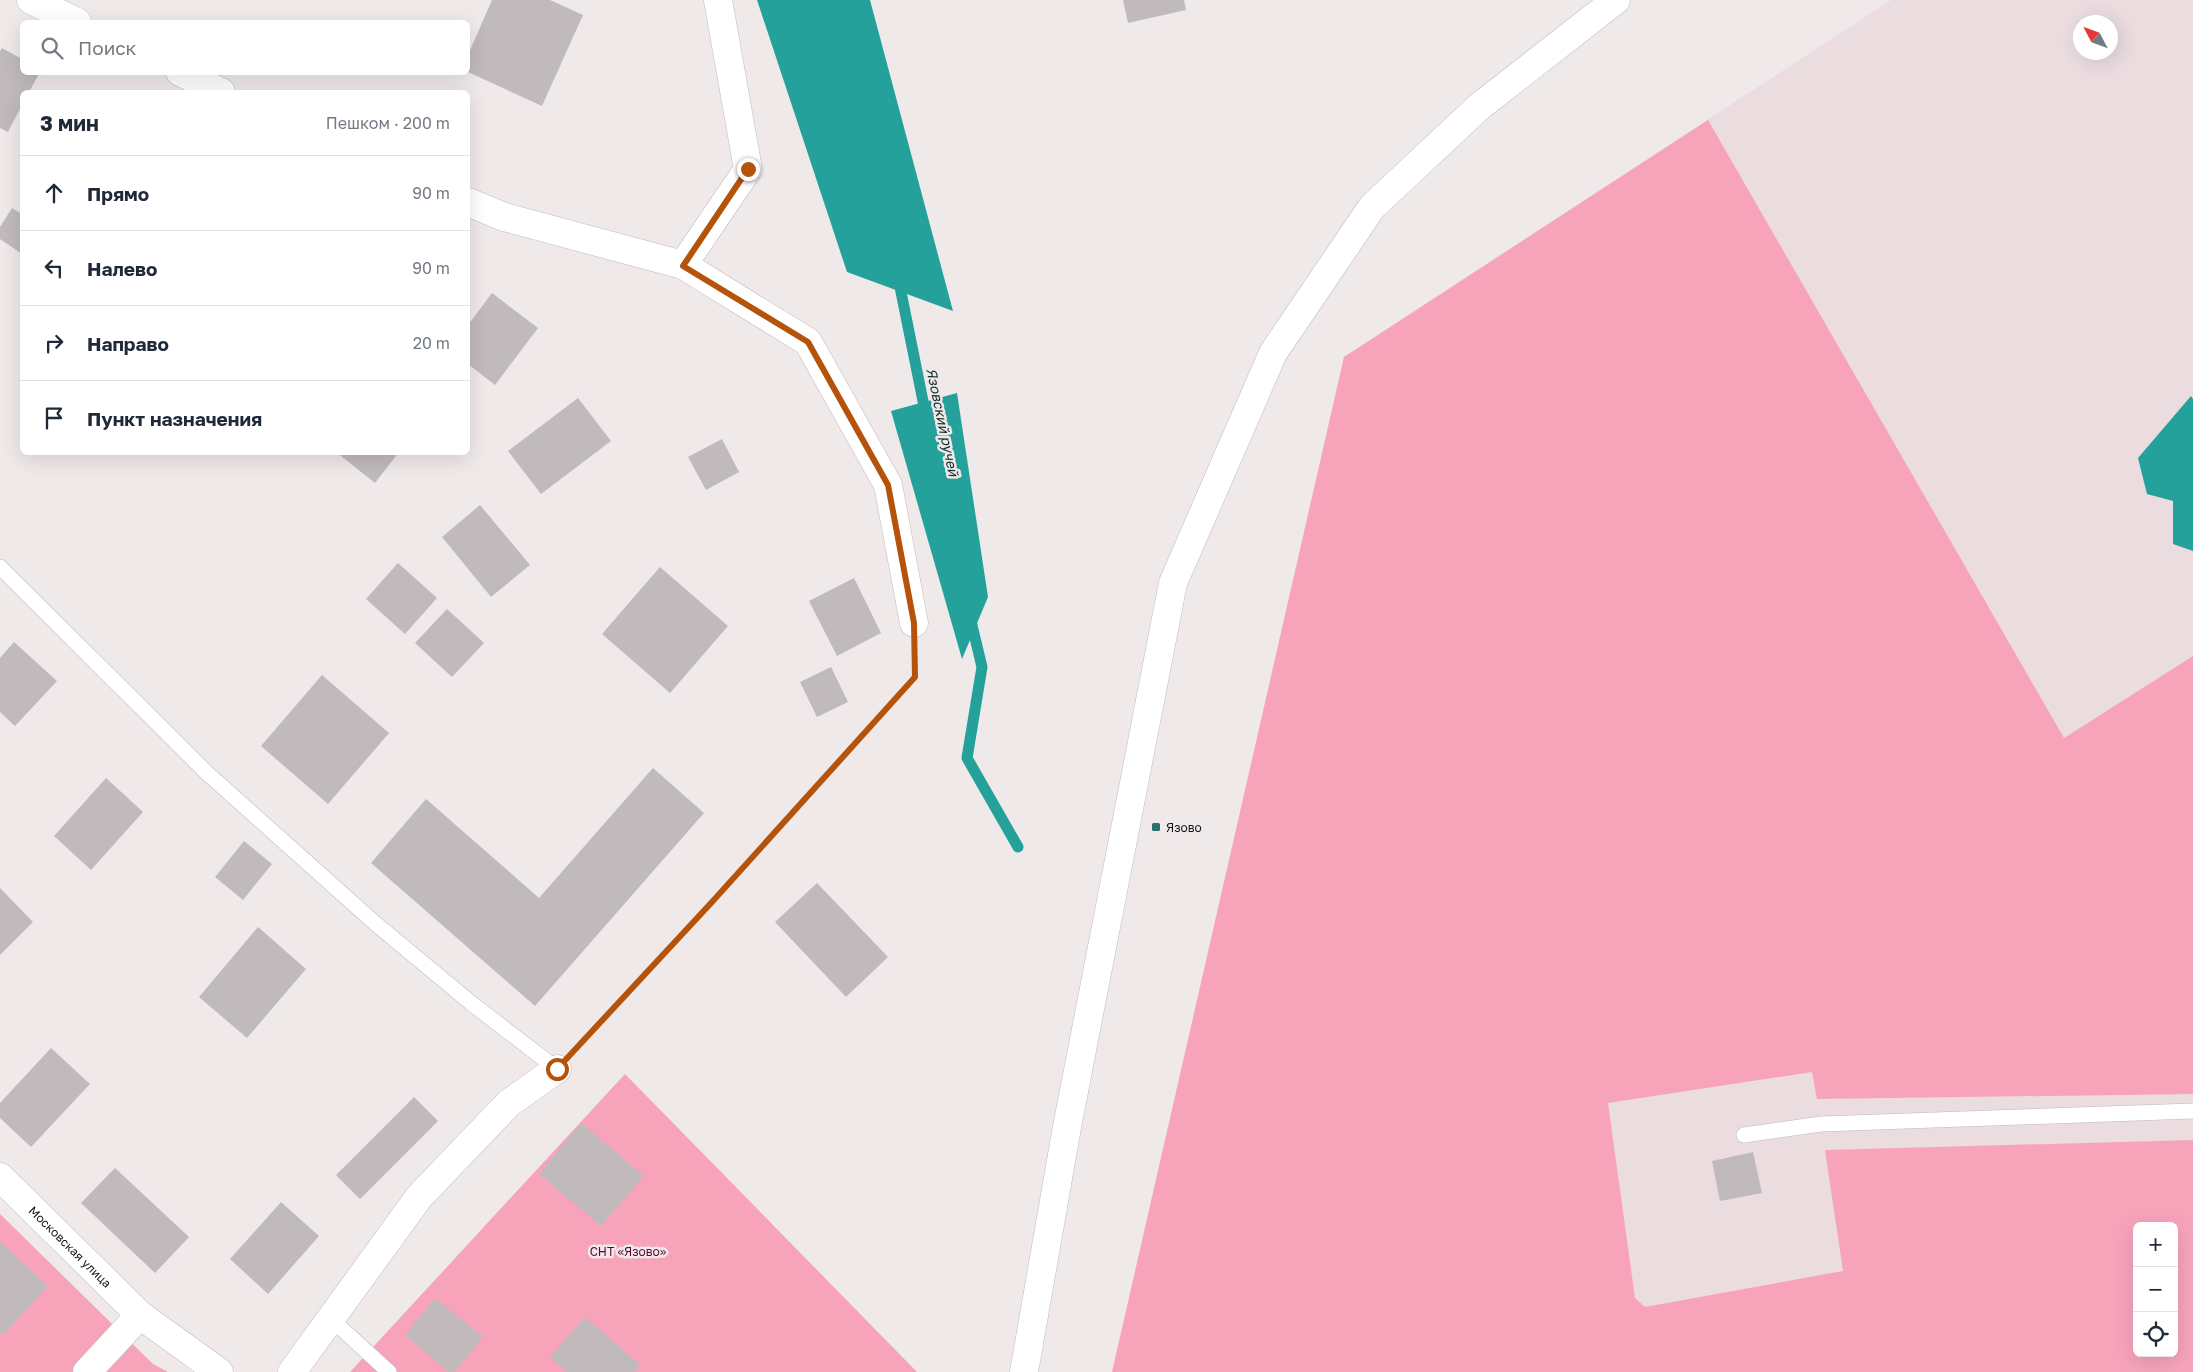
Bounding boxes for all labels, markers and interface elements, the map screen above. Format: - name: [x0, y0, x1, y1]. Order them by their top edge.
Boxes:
- north arrow: [2073, 15, 2118, 60]
- search box: [20, 20, 470, 75]
- icon: search: [38, 34, 66, 62]
- text: Поиск: [78, 36, 137, 59]
- text: 3 мин: [40, 110, 99, 136]
- text: Пешком · 200 m: [326, 113, 450, 133]
- route end: [737, 158, 760, 181]
- icon: ahead: [40, 179, 68, 207]
- text: Прямо: [87, 182, 149, 205]
- text: 90 m: [412, 183, 450, 203]
- icon: left: [40, 254, 68, 282]
- text: Налево: [87, 257, 157, 280]
- text: 90 m: [412, 258, 450, 278]
- icon: right: [40, 329, 68, 357]
- text: Направо: [87, 332, 169, 355]
- text: 20 m: [413, 333, 450, 353]
- water label: Язовский ручей: [923, 366, 963, 479]
- icon: arrive: [40, 404, 68, 432]
- text: Пункт назначения: [87, 407, 262, 430]
- place label: Язово: [1166, 820, 1202, 835]
- marker: Язово: [1150, 821, 1162, 833]
- route start: [546, 1058, 569, 1081]
- street label: Московская улица: [26, 1203, 115, 1290]
- map controls: [2133, 1222, 2178, 1357]
- button: +: [2133, 1222, 2178, 1267]
- park label: СНТ «Язово»: [590, 1244, 667, 1259]
- button: −: [2133, 1267, 2178, 1312]
- button: locate: [2133, 1312, 2178, 1357]

